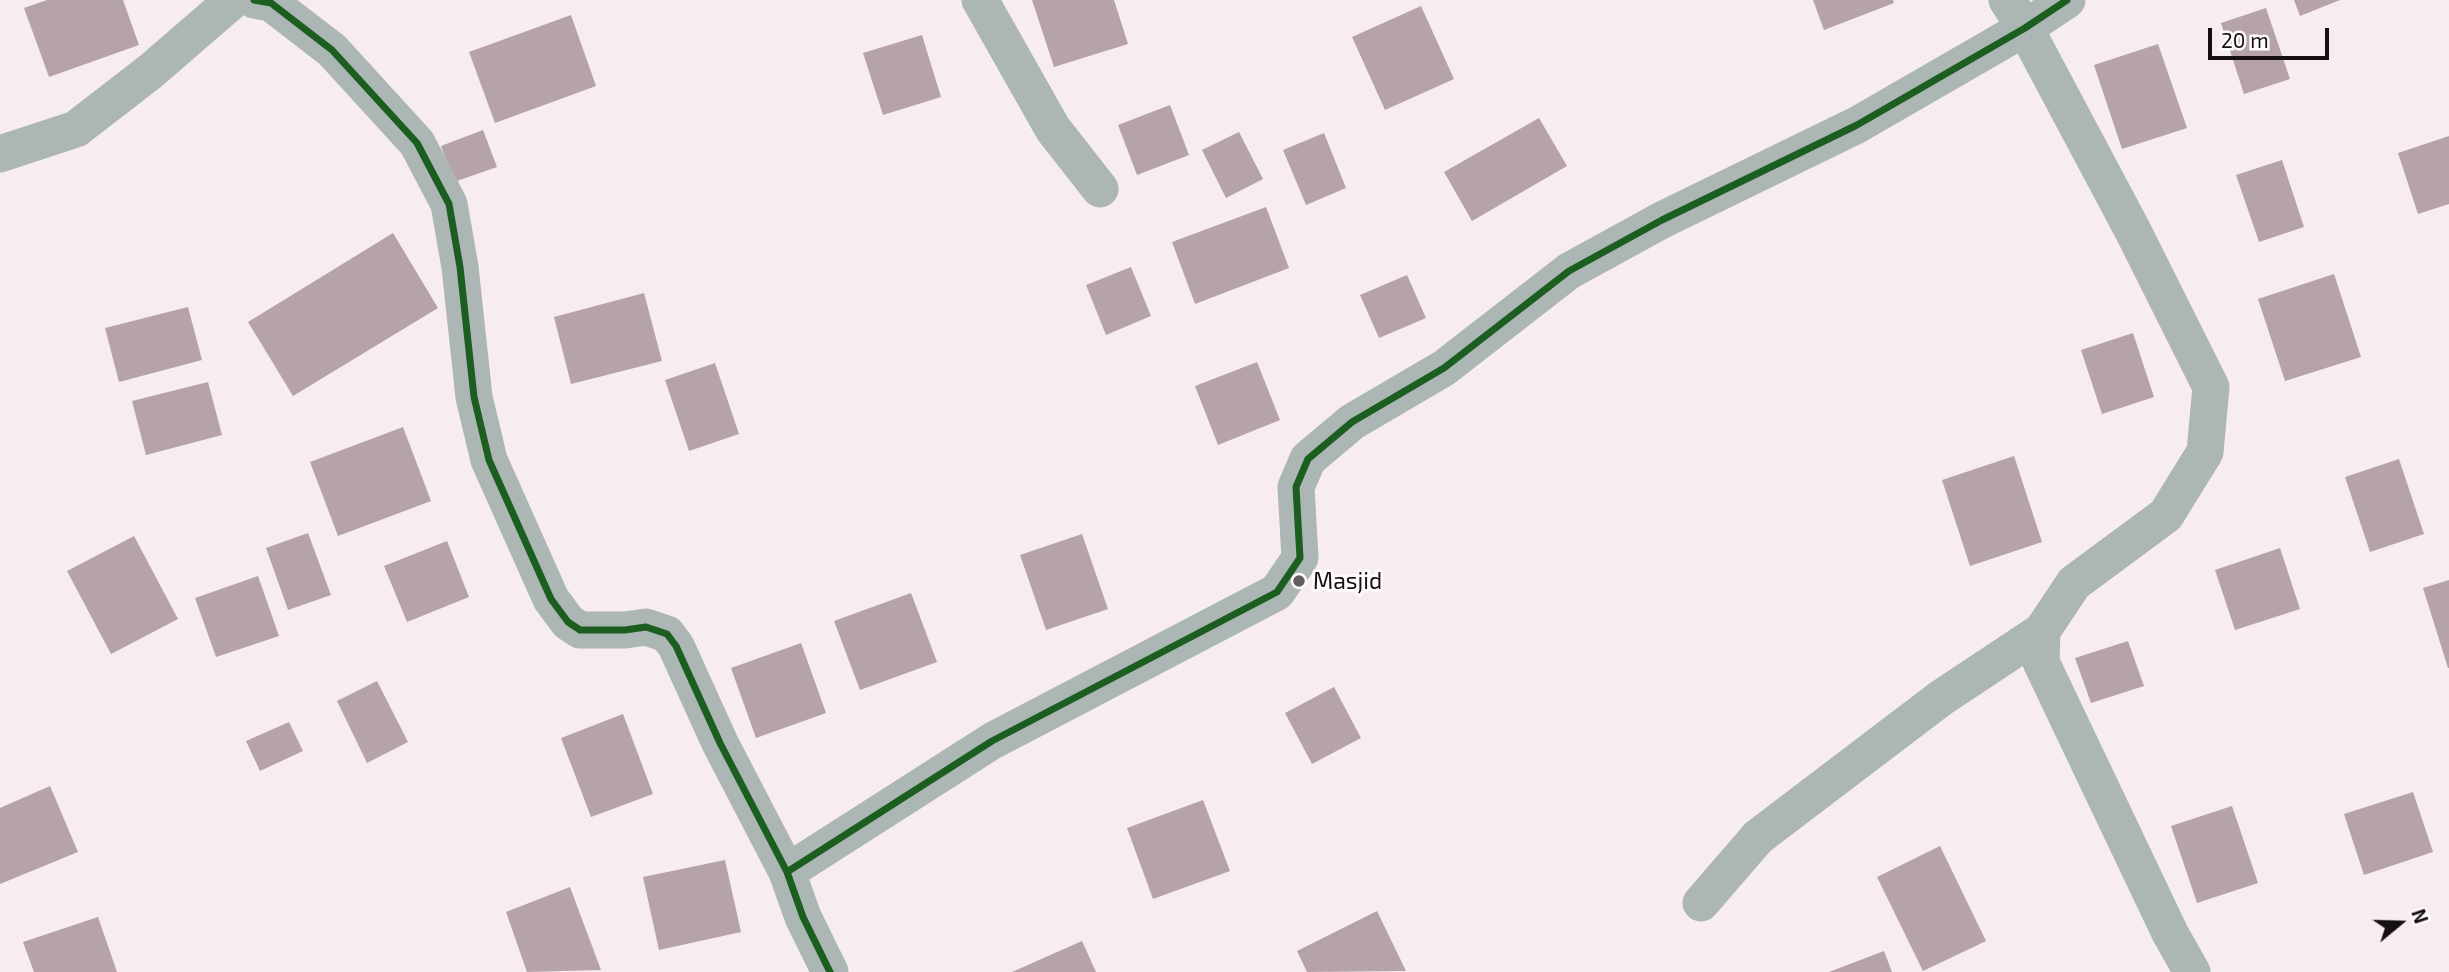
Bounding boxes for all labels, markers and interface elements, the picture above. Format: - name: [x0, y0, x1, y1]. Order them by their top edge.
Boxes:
- scale bar: [2211, 14, 2332, 58]
- text: 20 m: [2221, 27, 2269, 52]
- place label: Masjid: [1313, 567, 1382, 595]
- marker: Masjid: [1291, 573, 1307, 589]
- north arrow: [2365, 888, 2435, 958]
- text: N: [2407, 906, 2433, 926]

